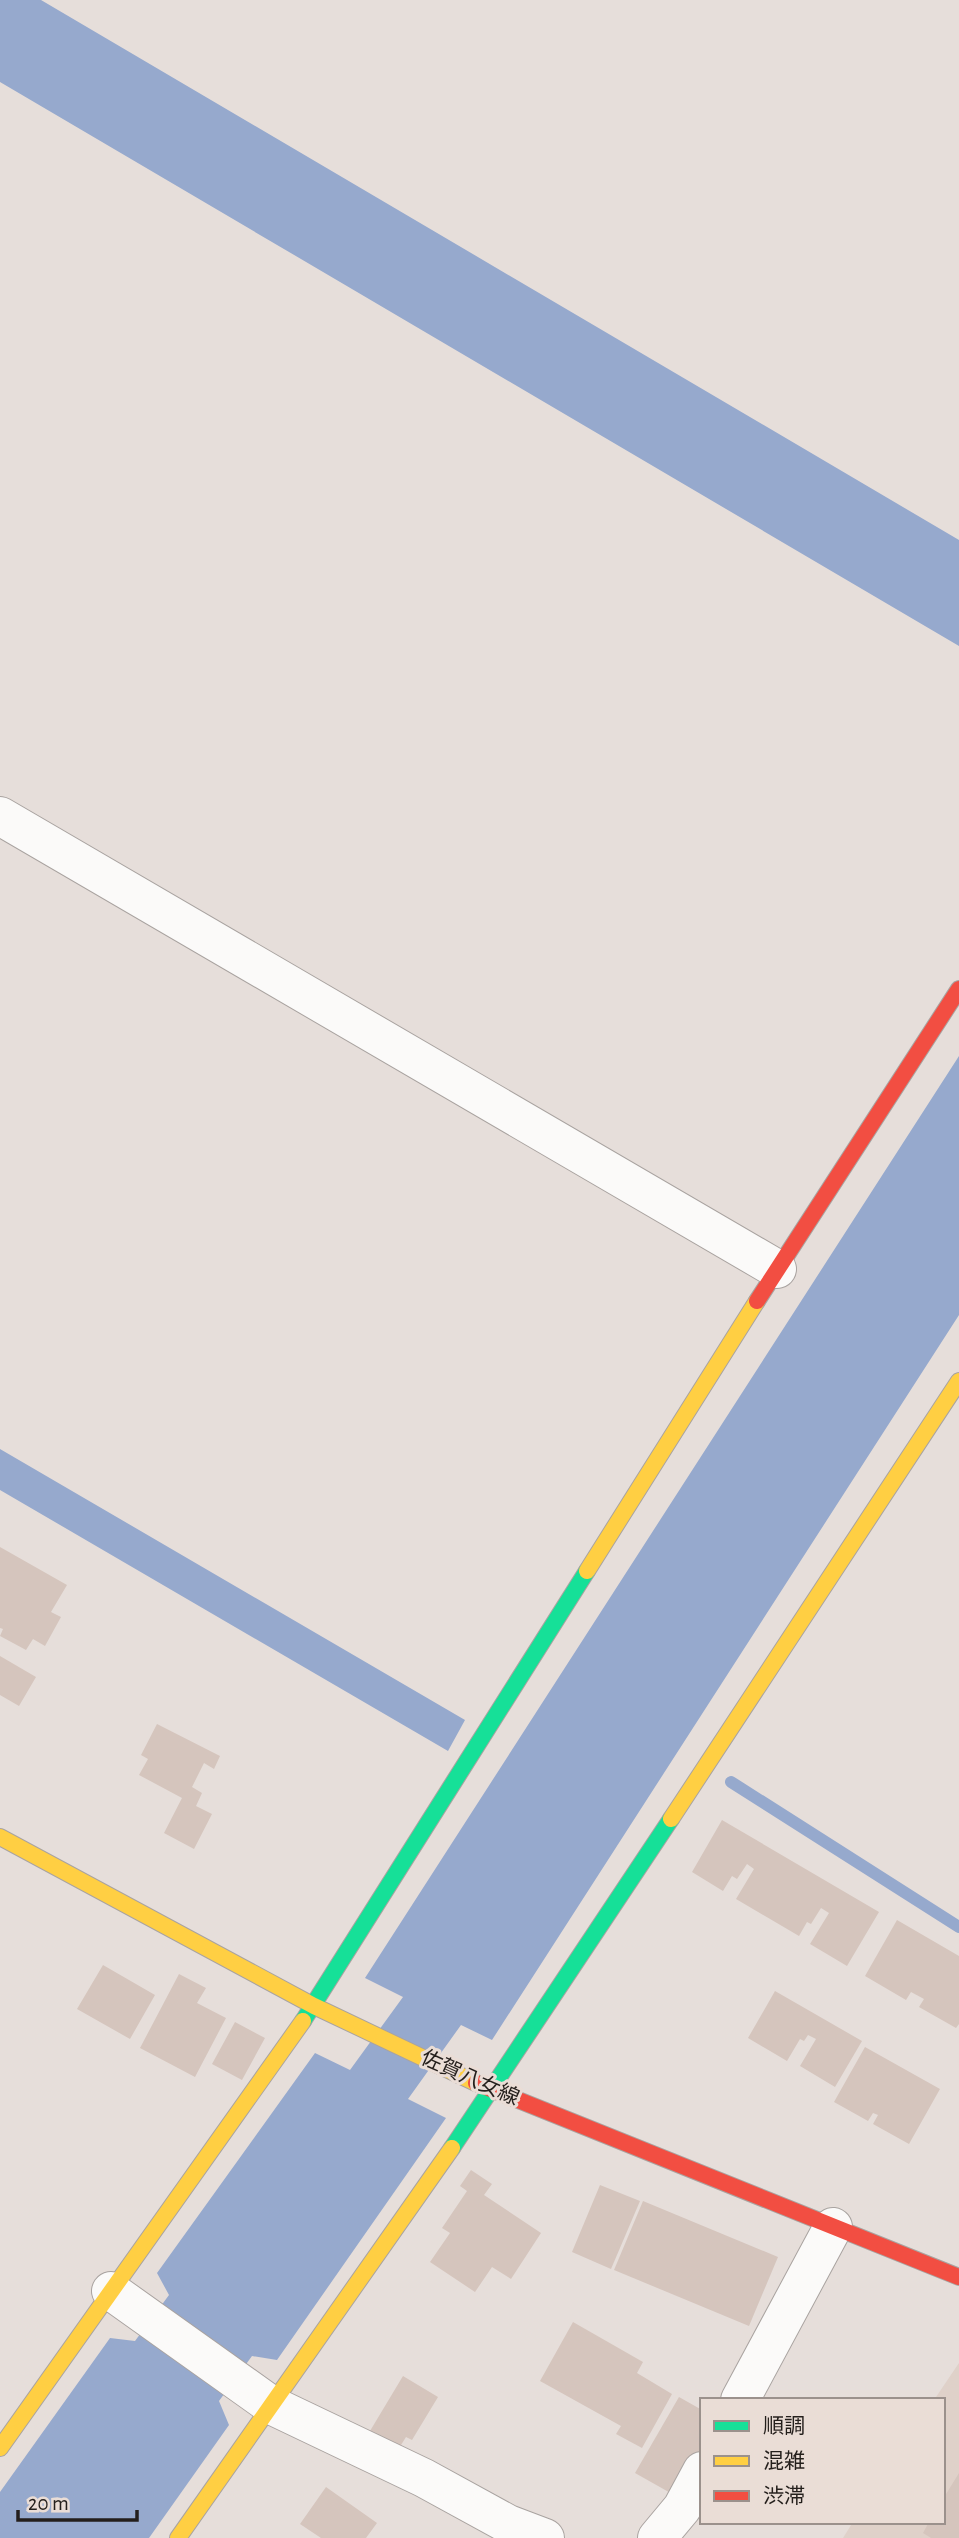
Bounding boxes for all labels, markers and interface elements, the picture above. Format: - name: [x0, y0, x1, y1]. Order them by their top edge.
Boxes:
- street label: 佐賀八女線: [418, 2046, 523, 2109]
- legend: [700, 2398, 945, 2524]
- text: 順調: [763, 2415, 805, 2437]
- text: 混雑: [763, 2450, 805, 2472]
- scale bar: [18, 2478, 136, 2522]
- text: 渋滞: [763, 2485, 805, 2507]
- text: 20 m: [28, 2493, 69, 2514]

